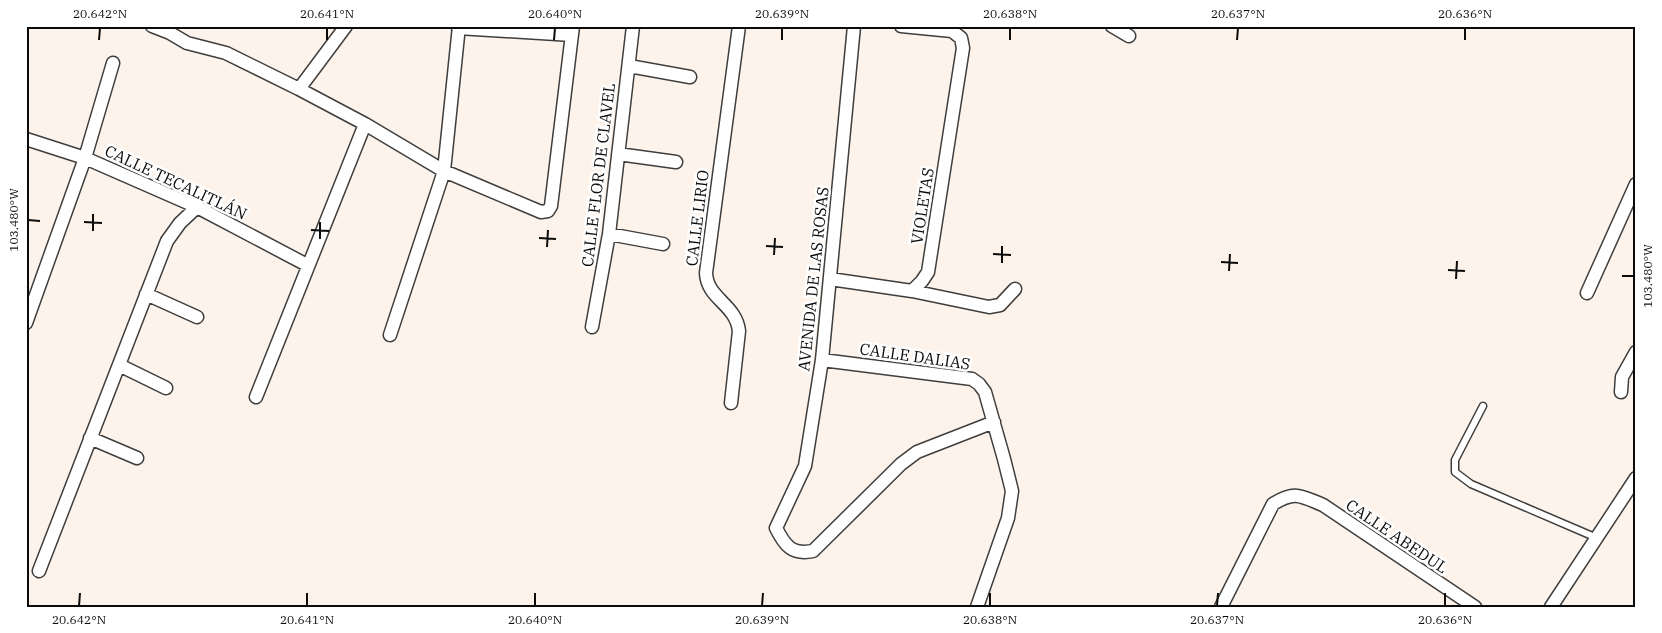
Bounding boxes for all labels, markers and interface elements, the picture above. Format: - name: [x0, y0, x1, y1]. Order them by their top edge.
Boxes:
- text: 20.642°N: [73, 6, 127, 21]
- text: 20.641°N: [300, 6, 354, 21]
- text: 20.640°N: [528, 6, 582, 21]
- text: 20.639°N: [755, 6, 809, 21]
- text: 20.638°N: [983, 6, 1037, 21]
- text: 20.637°N: [1211, 6, 1265, 21]
- text: 20.636°N: [1438, 6, 1492, 21]
- street label: CALLE FLOR DE CLAVEL: [577, 82, 619, 268]
- street label: CALLE TECALITLÁN: [102, 139, 251, 224]
- street label: VIOLETAS: [906, 166, 938, 246]
- street label: CALLE LIRIO: [681, 169, 713, 267]
- street label: AVENIDA DE LAS ROSAS: [793, 186, 833, 372]
- text: 103.480°W: [6, 188, 21, 252]
- text: 103.480°W: [1640, 244, 1655, 308]
- street label: CALLE DALIAS: [858, 338, 972, 374]
- street label: CALLE ABEDUL: [1342, 495, 1452, 577]
- text: 20.642°N: [52, 612, 106, 627]
- text: 20.641°N: [280, 612, 334, 627]
- text: 20.640°N: [508, 612, 562, 627]
- text: 20.639°N: [735, 612, 789, 627]
- text: 20.638°N: [963, 612, 1017, 627]
- text: 20.637°N: [1190, 612, 1244, 627]
- text: 20.636°N: [1418, 612, 1472, 627]

